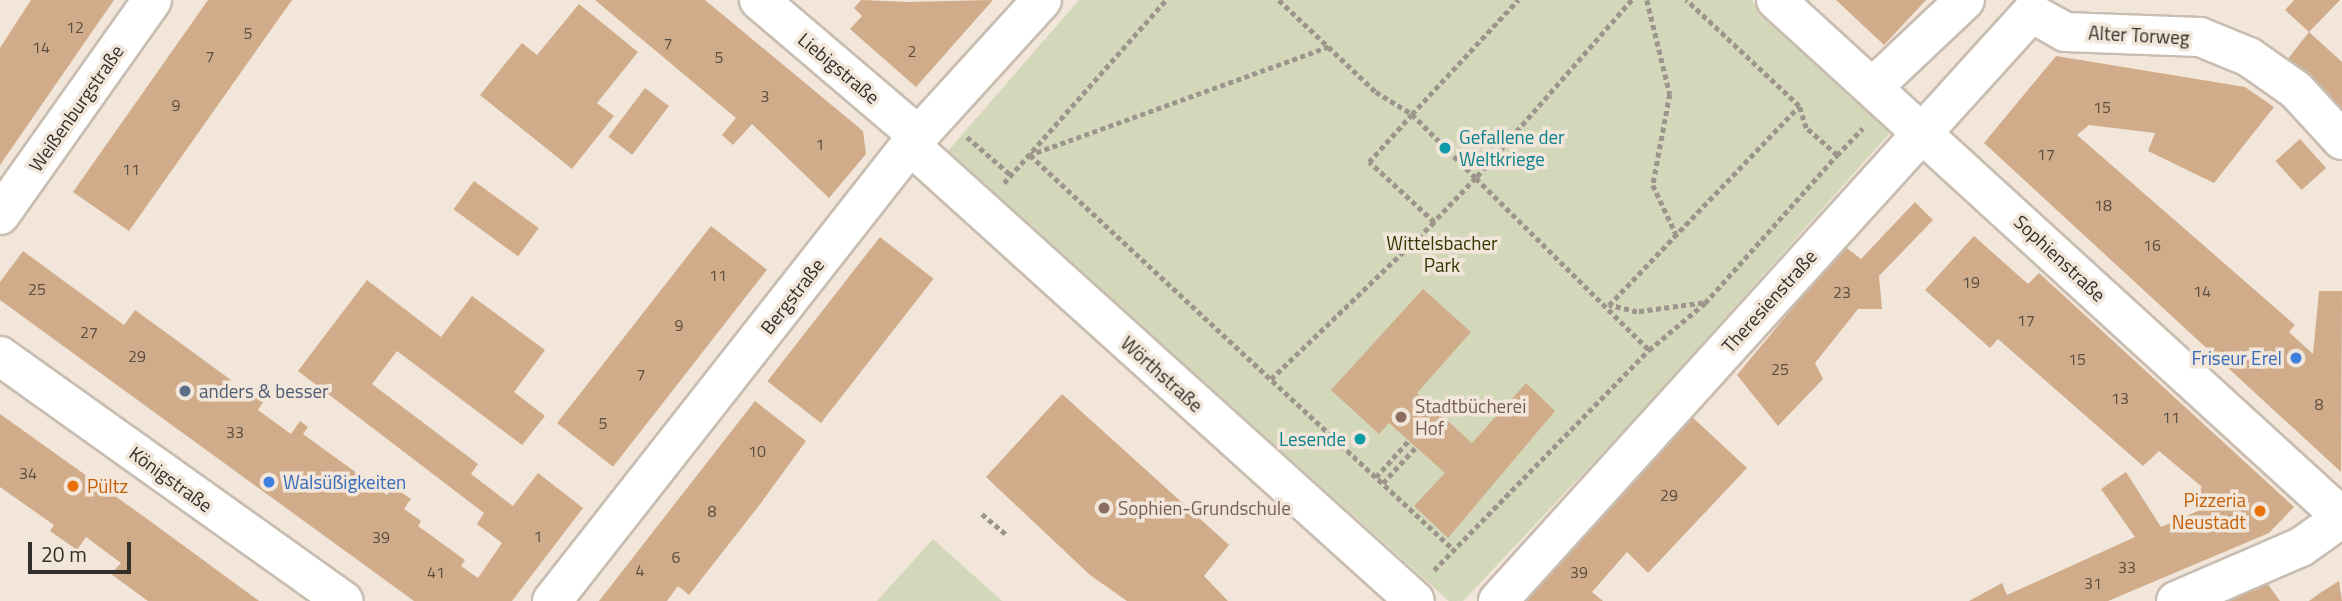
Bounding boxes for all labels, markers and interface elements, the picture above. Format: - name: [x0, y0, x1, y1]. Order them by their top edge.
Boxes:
- house number: 12: [66, 17, 84, 37]
- street label: Alter Torweg: [2088, 21, 2190, 49]
- house number: 5: [244, 23, 252, 43]
- street label: Liebigstraße: [794, 27, 884, 109]
- house number: 7: [664, 33, 672, 53]
- house number: 14: [32, 37, 50, 57]
- street label: Weißenburgstraße: [24, 40, 128, 176]
- house number: 2: [908, 41, 916, 61]
- house number: 7: [206, 46, 214, 66]
- house number: 5: [715, 47, 723, 67]
- house number: 3: [761, 86, 769, 106]
- house number: 9: [172, 95, 180, 115]
- house number: 15: [2093, 97, 2111, 117]
- place label: Gefallene der Weltkriege: [1459, 126, 1565, 170]
- house number: 1: [816, 134, 824, 154]
- marker: Gefallene der Weltkriege: [1437, 140, 1453, 156]
- house number: 17: [2037, 144, 2055, 164]
- house number: 11: [122, 159, 140, 179]
- house number: 18: [2094, 195, 2112, 215]
- street label: Sophienstraße: [2010, 210, 2110, 306]
- park label: Wittelsbacher Park: [1386, 232, 1498, 276]
- house number: 16: [2143, 235, 2161, 255]
- street label: Theresienstraße: [1717, 245, 1821, 357]
- street label: Bergstraße: [755, 254, 829, 338]
- house number: 11: [709, 265, 727, 285]
- house number: 19: [1962, 272, 1980, 292]
- house number: 25: [28, 279, 46, 299]
- house number: 14: [2193, 281, 2211, 301]
- house number: 23: [1833, 282, 1851, 302]
- house number: 17: [2017, 310, 2035, 330]
- house number: 9: [675, 315, 683, 335]
- house number: 27: [80, 322, 98, 342]
- street label: Wörthstraße: [1116, 331, 1208, 417]
- house number: 29: [128, 346, 146, 366]
- place label: Friseur Erel: [2192, 347, 2282, 369]
- house number: 15: [2068, 349, 2086, 369]
- marker: Friseur Erel: [2288, 350, 2304, 366]
- house number: 25: [1771, 359, 1789, 379]
- house number: 7: [637, 364, 645, 384]
- place label: anders & besser: [199, 380, 329, 402]
- marker: anders & besser: [177, 383, 193, 399]
- house number: 13: [2111, 388, 2129, 408]
- house number: 8: [2315, 394, 2323, 414]
- place label: Stadtbücherei Hof: [1415, 395, 1526, 439]
- house number: 11: [2162, 407, 2180, 427]
- marker: Stadtbücherei Hof: [1393, 409, 1409, 425]
- house number: 5: [599, 413, 607, 433]
- house number: 33: [226, 422, 244, 442]
- place label: Lesende: [1279, 428, 1346, 450]
- marker: Lesende: [1352, 431, 1368, 447]
- street label: Königstraße: [125, 441, 217, 517]
- house number: 10: [748, 441, 766, 461]
- house number: 34: [19, 463, 37, 483]
- place label: Walsüßigkeiten: [283, 471, 406, 493]
- marker: Walsüßigkeiten: [261, 474, 277, 490]
- place label: Pültz: [87, 475, 128, 497]
- marker: Pültz: [65, 478, 81, 494]
- house number: 29: [1660, 485, 1678, 505]
- place label: Pizzeria Neustadt: [2172, 489, 2246, 533]
- place label: Sophien-Grundschule: [1118, 497, 1291, 519]
- marker: Sophien-Grundschule: [1096, 500, 1112, 516]
- house number: 8: [708, 501, 716, 521]
- marker: Pizzeria Neustadt: [2252, 503, 2268, 519]
- house number: 1: [534, 526, 542, 546]
- house number: 39: [372, 527, 390, 547]
- scale bar: [32, 528, 135, 572]
- text: 20 m: [41, 538, 87, 570]
- house number: 6: [672, 547, 680, 567]
- house number: 33: [2118, 557, 2136, 577]
- house number: 4: [636, 560, 644, 580]
- house number: 41: [427, 562, 445, 582]
- house number: 39: [1570, 562, 1588, 582]
- house number: 31: [2084, 573, 2102, 593]

